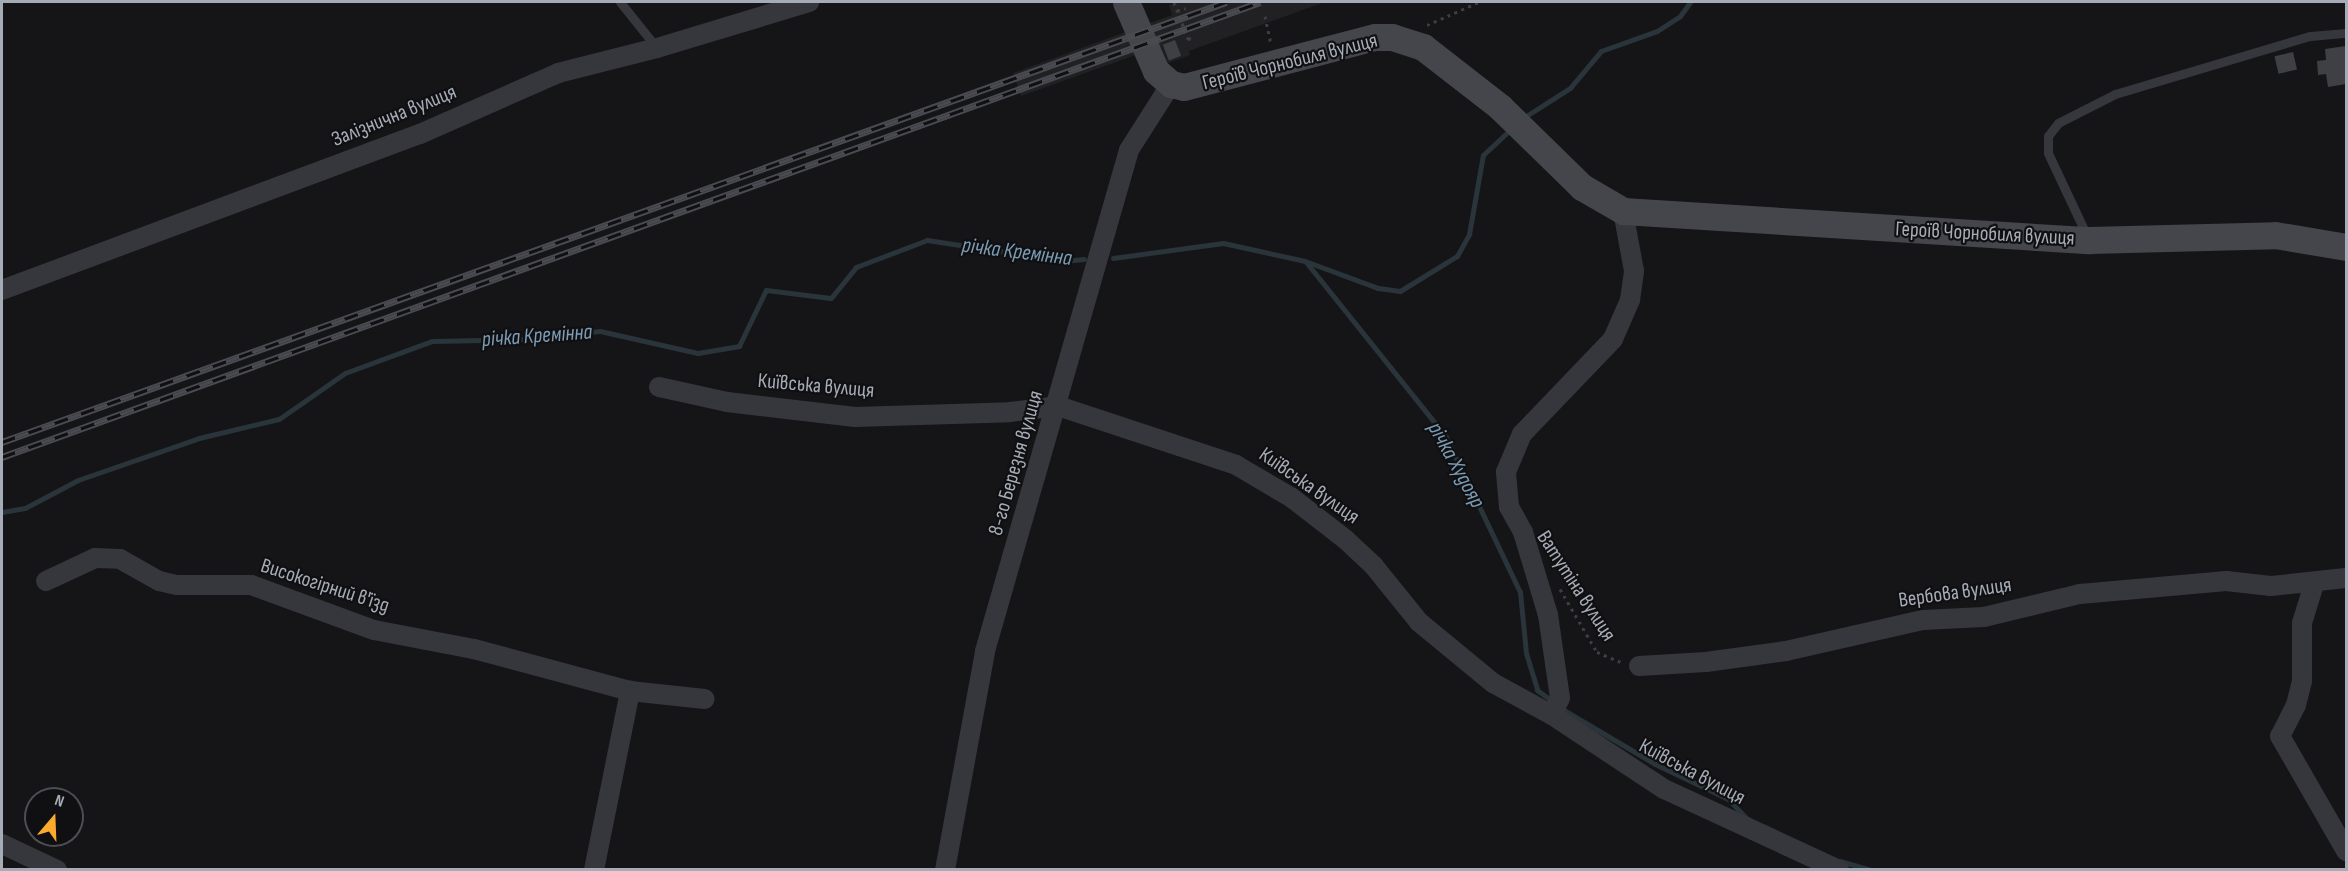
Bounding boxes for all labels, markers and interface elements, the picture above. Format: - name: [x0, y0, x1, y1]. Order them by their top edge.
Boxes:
- street label: Героїв Чорнобиля вулиця: [1200, 28, 1380, 96]
- street label: Залізнична вулиця: [328, 80, 460, 152]
- street label: Героїв Чорнобиля вулиця: [1895, 217, 2075, 251]
- water label: річка Кремінна: [961, 232, 1073, 272]
- water label: річка Кремінна: [481, 319, 593, 353]
- street label: Київська вулиця: [757, 368, 875, 404]
- street label: 8-го Березня вулиця: [983, 388, 1049, 538]
- water label: річка Худояр: [1422, 417, 1490, 513]
- street label: Київська вулиця: [1254, 442, 1364, 530]
- street label: Ватутіна вулиця: [1531, 526, 1621, 646]
- street label: Високогірний в'їзд: [257, 553, 393, 619]
- street label: Вербова вулиця: [1897, 573, 2013, 613]
- street label: Київська вулиця: [1635, 733, 1749, 811]
- north arrow: [24, 787, 84, 847]
- text: N: [52, 791, 66, 812]

